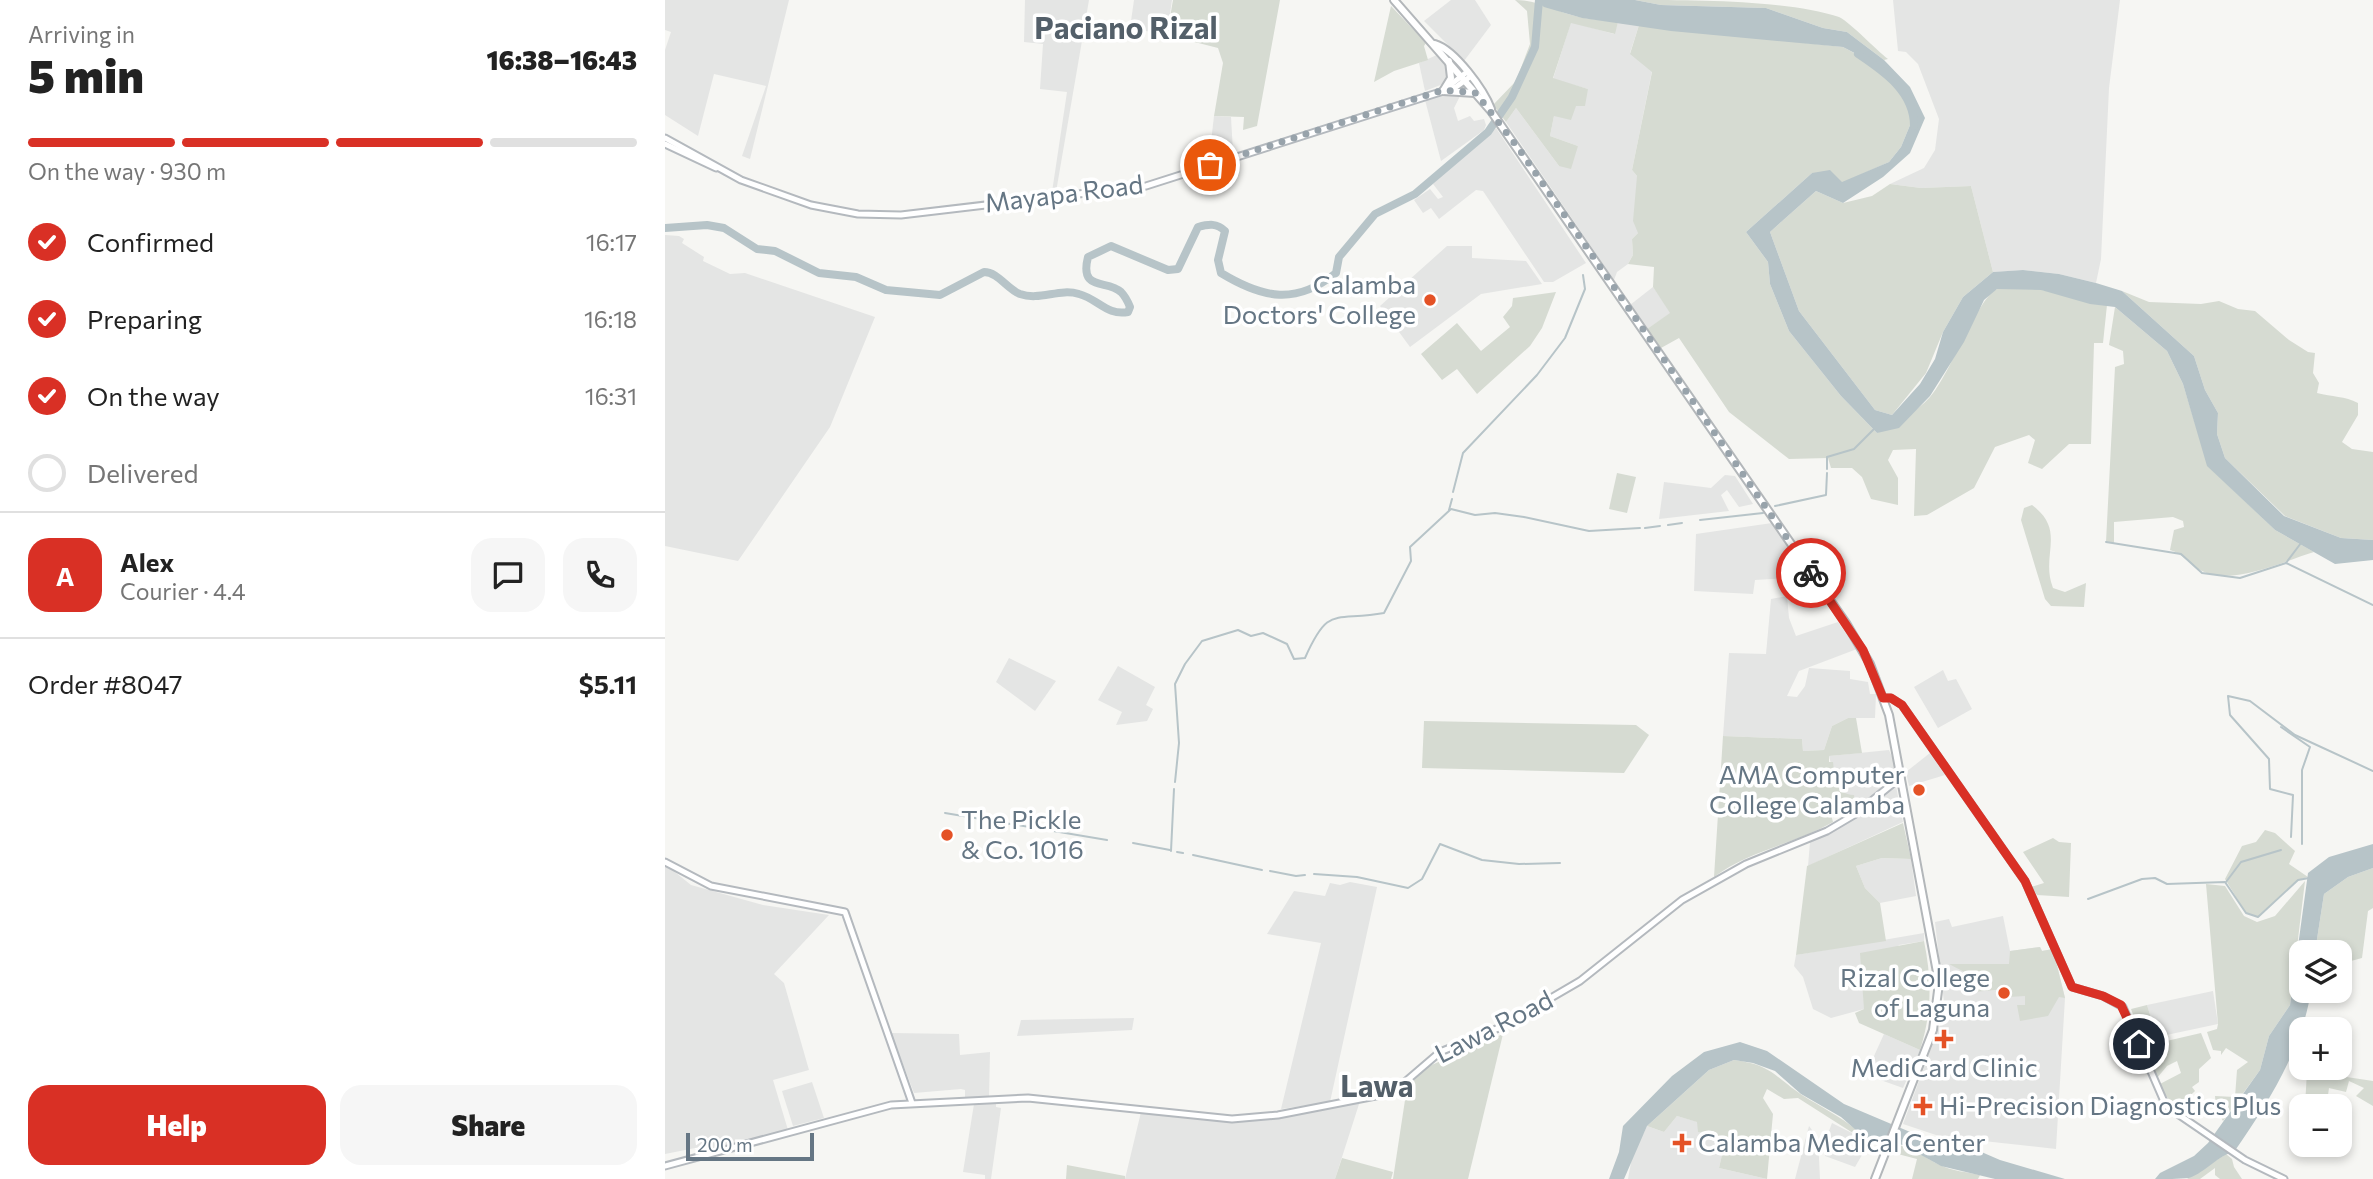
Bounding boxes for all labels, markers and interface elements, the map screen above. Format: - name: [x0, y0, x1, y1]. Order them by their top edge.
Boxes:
- district label: Paciano Rizal: [1034, 8, 1218, 45]
- text: Arriving in: [28, 20, 135, 48]
- text: 16:38–16:43: [486, 44, 637, 75]
- text: 5 min: [28, 46, 144, 102]
- pin: [1180, 135, 1240, 195]
- icon: bag: [1191, 146, 1229, 184]
- text: On the way · 930 m: [28, 157, 226, 185]
- street label: Mayapa Road: [983, 167, 1145, 218]
- icon: check: [28, 223, 66, 261]
- text: Confirmed: [87, 226, 214, 257]
- text: 16:17: [586, 228, 637, 256]
- place label: Calamba Doctors' College: [1223, 268, 1416, 329]
- marker: Calamba Doctors' College: [1422, 292, 1438, 308]
- icon: check: [28, 300, 66, 338]
- text: Preparing: [87, 303, 202, 334]
- text: 16:18: [584, 305, 637, 333]
- icon: check: [28, 377, 66, 415]
- text: On the way: [87, 380, 220, 411]
- text: 16:31: [585, 382, 637, 410]
- text: Delivered: [87, 457, 198, 488]
- button: chat: [471, 538, 545, 612]
- button: phone: [563, 538, 637, 612]
- courier: [1776, 538, 1846, 608]
- text: Alex: [120, 546, 174, 577]
- icon: bike: [1792, 554, 1830, 592]
- text: A: [56, 560, 74, 591]
- text: Courier · 4.4: [120, 577, 246, 605]
- text: Order #8047: [28, 668, 183, 699]
- text: $5.11: [579, 668, 637, 699]
- place label: AMA Computer College Calamba: [1709, 758, 1905, 819]
- marker: AMA Computer College Calamba: [1911, 782, 1927, 798]
- place label: The Pickle & Co. 1016: [961, 803, 1084, 864]
- marker: The Pickle & Co. 1016: [939, 827, 955, 843]
- map controls: [2289, 940, 2352, 1157]
- button: layers: [2289, 940, 2352, 1003]
- place label: Rizal College of Laguna: [1840, 961, 1990, 1022]
- street label: Lawa Road: [1429, 983, 1557, 1069]
- marker: Rizal College of Laguna: [1996, 985, 2012, 1001]
- pin: [2109, 1014, 2169, 1074]
- button: +: [2289, 1017, 2352, 1080]
- icon: home: [2120, 1025, 2158, 1063]
- marker: MediCard Clinic: [1934, 1029, 1954, 1049]
- place label: MediCard Clinic: [1850, 1051, 2038, 1082]
- district label: Lawa: [1340, 1066, 1414, 1103]
- button: Help: [28, 1085, 326, 1165]
- button: Share: [340, 1085, 637, 1165]
- place label: Hi-Precision Diagnostics Plus: [1939, 1089, 2281, 1120]
- button: −: [2289, 1094, 2352, 1157]
- marker: Hi-Precision Diagnostics Plus: [1913, 1096, 1933, 1116]
- place label: Calamba Medical Center: [1698, 1126, 1986, 1157]
- scale bar: [686, 1130, 814, 1162]
- text: 200 m: [697, 1133, 753, 1156]
- marker: Calamba Medical Center: [1672, 1133, 1692, 1153]

